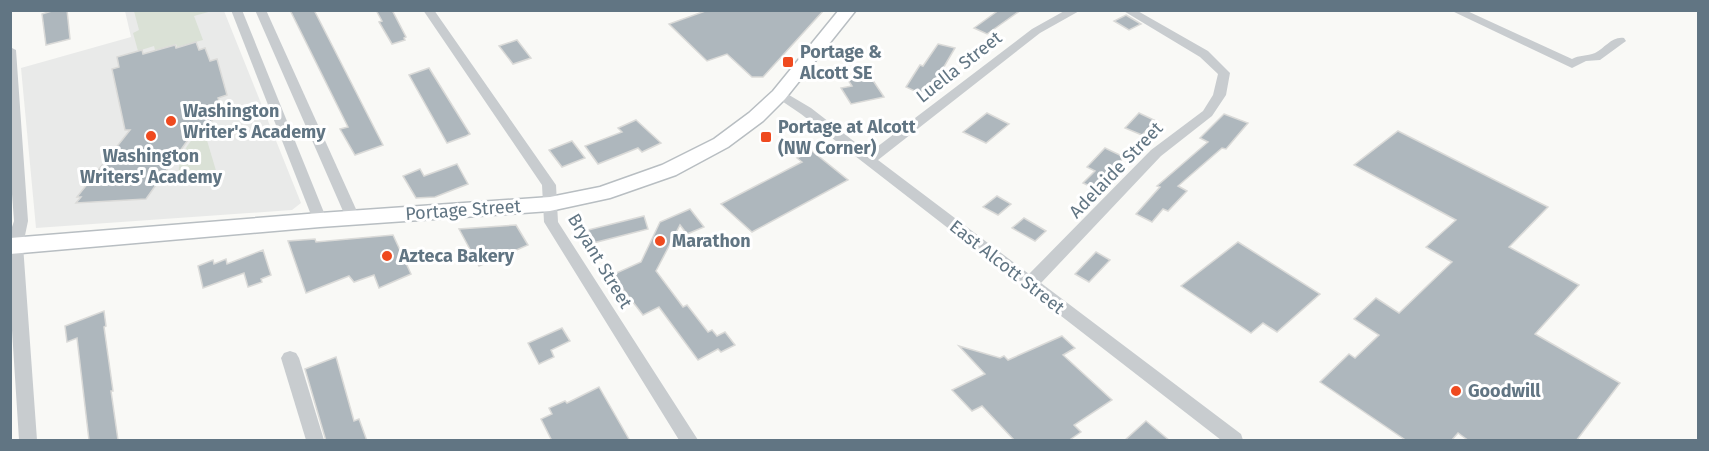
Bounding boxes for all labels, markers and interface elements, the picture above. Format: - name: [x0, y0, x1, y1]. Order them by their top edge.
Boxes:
- street label: Luella Street: [912, 26, 1007, 107]
- place label: Portage & Alcott SE: [799, 41, 882, 84]
- marker: Portage & Alcott SE: [781, 55, 795, 69]
- place label: Washington Writer's Academy: [183, 100, 326, 143]
- marker: Washington Writer's Academy: [164, 114, 178, 128]
- place label: Portage at Alcott (NW Corner): [778, 116, 917, 159]
- street label: Adelaide Street: [1065, 117, 1168, 223]
- marker: Washington Writers' Academy: [144, 129, 158, 143]
- marker: Portage at Alcott (NW Corner): [759, 130, 773, 144]
- place label: Washington Writers' Academy: [80, 145, 223, 188]
- street label: Portage Street: [404, 195, 522, 225]
- street label: Bryant Street: [563, 210, 637, 313]
- street label: East Alcott Street: [945, 215, 1069, 319]
- place label: Marathon: [672, 230, 751, 252]
- marker: Marathon: [653, 234, 667, 248]
- place label: Azteca Bakery: [398, 245, 515, 267]
- marker: Azteca Bakery: [380, 249, 394, 263]
- place label: Goodwill: [1468, 380, 1541, 402]
- marker: Goodwill: [1449, 384, 1463, 398]

